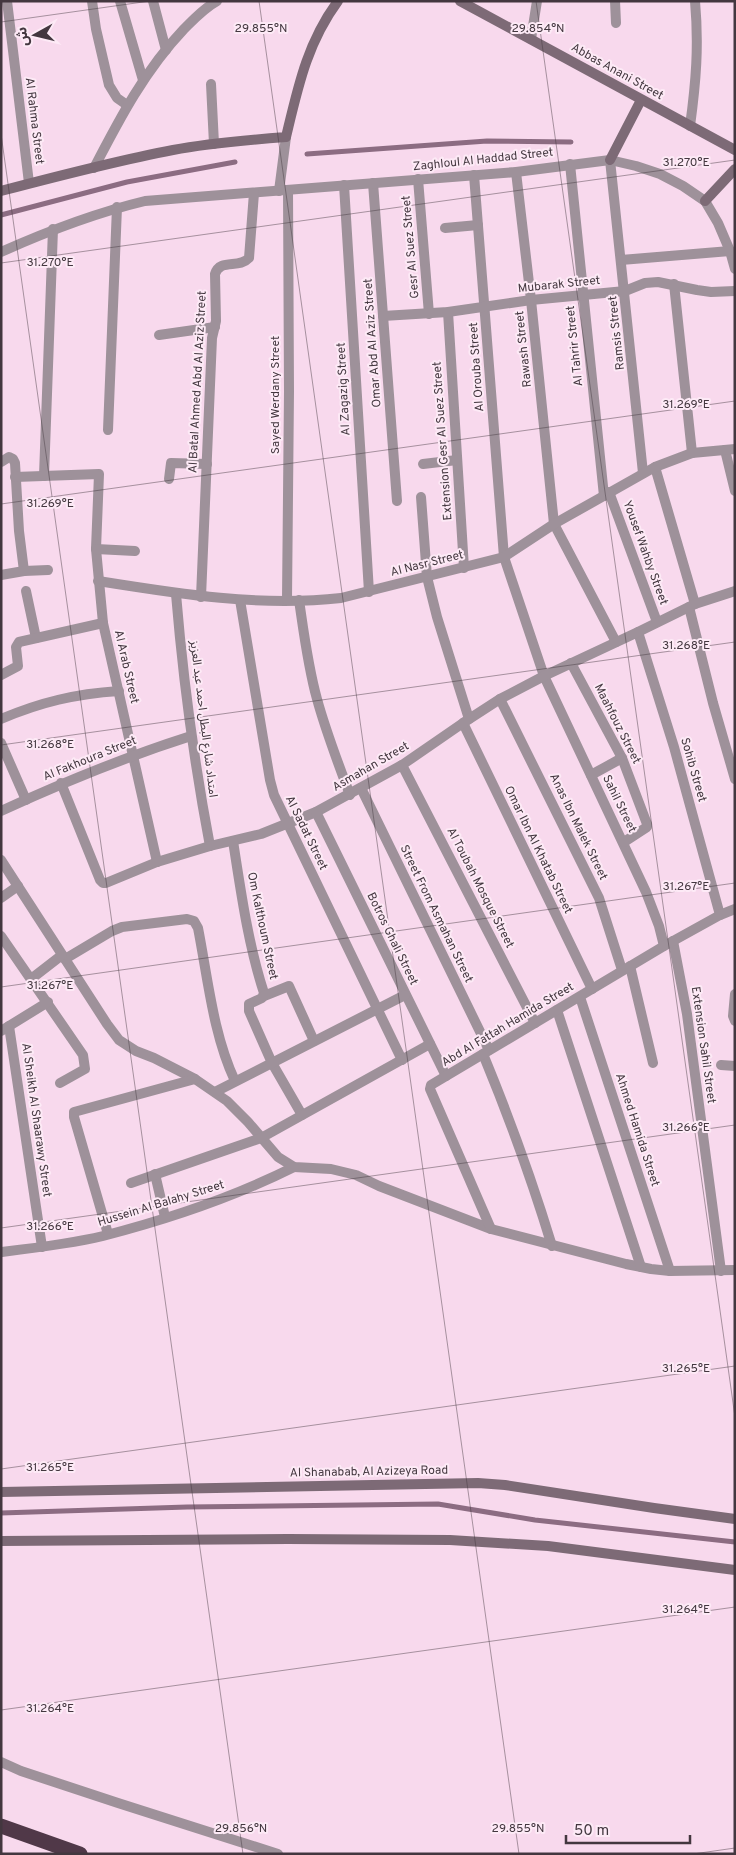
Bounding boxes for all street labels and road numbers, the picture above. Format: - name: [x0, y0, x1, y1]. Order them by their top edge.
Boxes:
- street label: Abbas Anani Street: [568, 40, 666, 104]
- street label: Al Rahma Street: [21, 77, 47, 165]
- street label: Zaghloul Al Haddad Street: [412, 145, 554, 175]
- street label: Gesr Al Suez Street: [399, 195, 423, 299]
- street label: Mubarak Street: [517, 273, 601, 297]
- street label: Omar Abd Al Aziz Street: [361, 278, 385, 408]
- street label: Al Batal Ahmed Abd Al Aziz Street: [185, 290, 211, 474]
- street label: Ramsis Street: [605, 295, 629, 371]
- street label: Al Tahrir Street: [563, 305, 587, 387]
- street label: Rawash Street: [512, 310, 536, 388]
- street label: Al Orouba Street: [466, 322, 488, 412]
- street label: Sayed Werdany Street: [268, 336, 284, 454]
- street label: Al Zagazig Street: [334, 342, 354, 436]
- street label: Extension Gesr Al Suez Street: [429, 361, 457, 521]
- street label: Yousef Wahby Street: [619, 499, 671, 607]
- street label: Al Nasr Street: [389, 547, 465, 581]
- street label: Al Arab Street: [110, 629, 142, 705]
- street label: امتداد شارع البطل احمد عبد العزيز: [185, 639, 221, 799]
- street label: Maahfouz Street: [590, 681, 644, 767]
- street label: Al Fakhoura Street: [41, 733, 139, 785]
- street label: Sohib Street: [676, 736, 710, 804]
- street label: Asmahan Street: [330, 739, 412, 795]
- street label: Anas Ibn Malek Street: [545, 771, 611, 883]
- street label: Sahil Street: [598, 772, 640, 836]
- street label: Omar Ibn Al Khatab Street: [500, 783, 576, 917]
- street label: Al Sadat Street: [281, 793, 331, 873]
- street label: Al Toubah Mosque Street: [443, 825, 517, 951]
- street label: Street From Asmahan Street: [396, 842, 476, 986]
- street label: Om Kalthoum Street: [243, 871, 281, 981]
- street label: Botros Ghali Street: [363, 890, 421, 988]
- street label: Abd Al Fattah Hamida Street: [439, 979, 577, 1071]
- street label: Extension Sahil Street: [687, 985, 719, 1105]
- street label: Al Sheikh Al Shaarawy Street: [17, 1042, 55, 1198]
- street label: Ahmed Hamida Street: [611, 1071, 663, 1189]
- street label: Hussein Al Balahy Street: [96, 1177, 226, 1231]
- street label: Al Shanabab, Al Azizeya Road: [290, 1463, 448, 1481]

